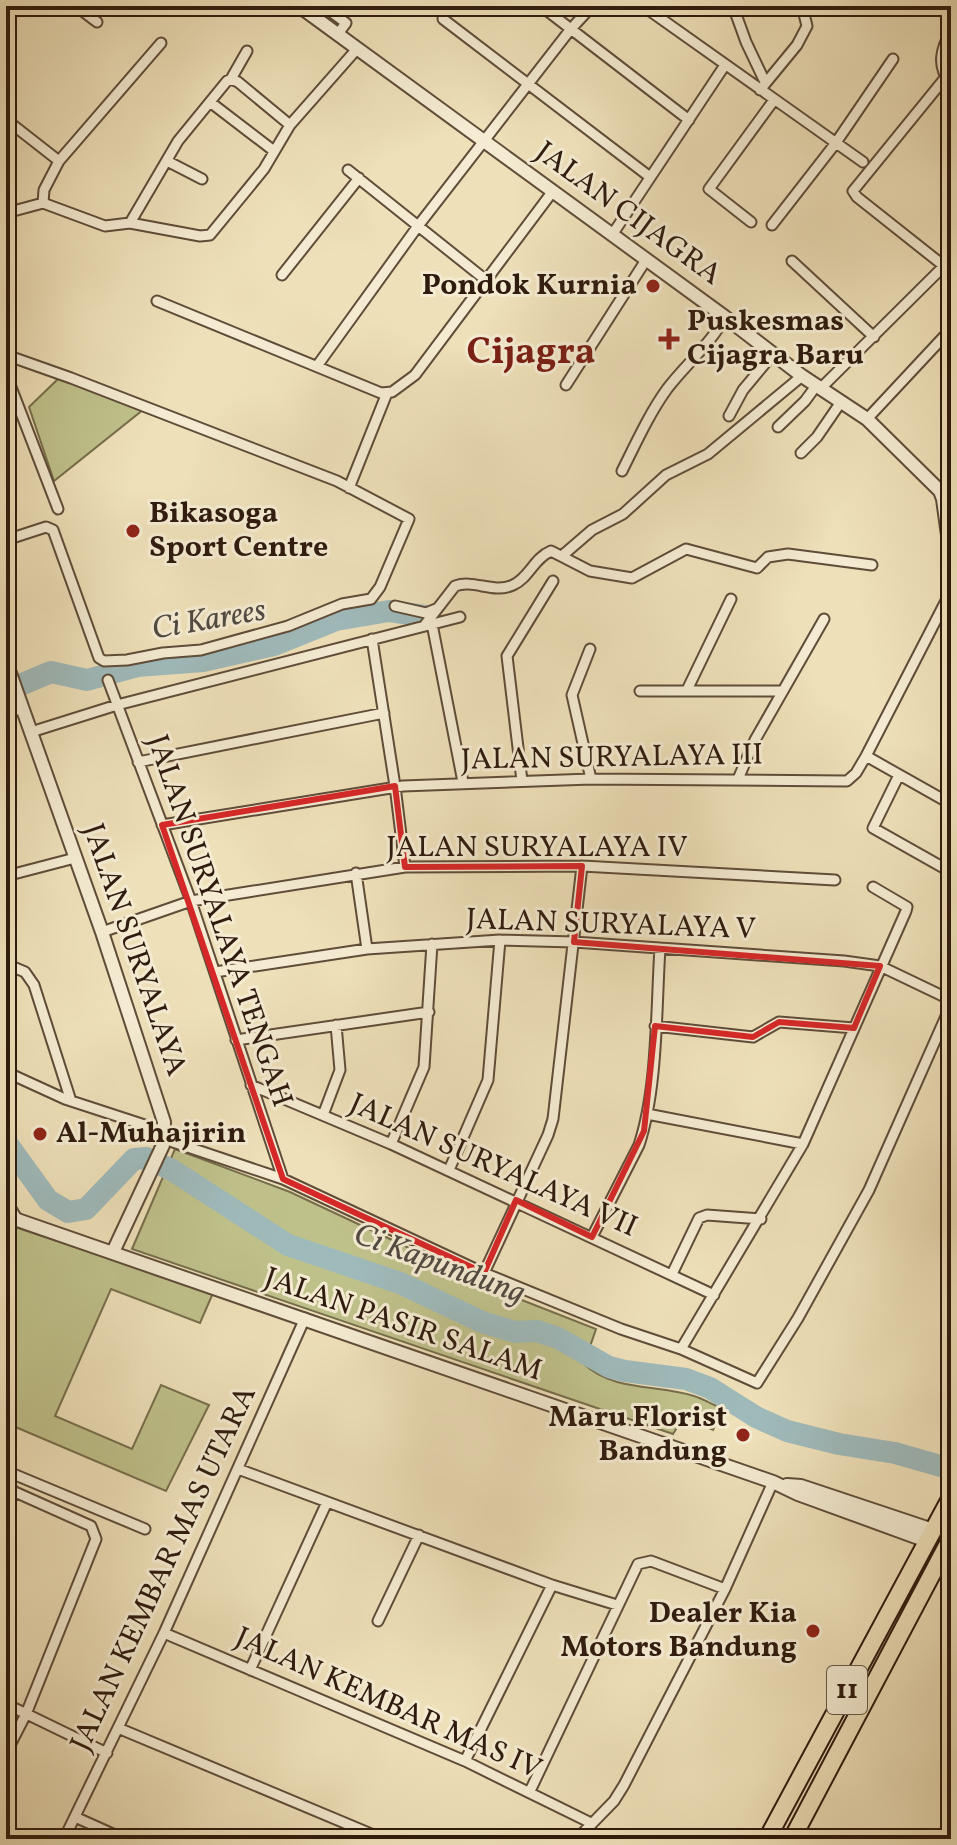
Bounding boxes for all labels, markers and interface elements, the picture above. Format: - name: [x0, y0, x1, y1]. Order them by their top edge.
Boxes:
- street label: JALAN CIJAGRA: [526, 132, 730, 296]
- place label: Pondok Kurnia: [422, 265, 637, 307]
- marker: Pondok Kurnia: [644, 277, 662, 295]
- place label: Puskesmas Cijagra Baru: [687, 301, 864, 377]
- district label: Cijagra: [466, 327, 596, 380]
- marker: Puskesmas Cijagra Baru: [658, 328, 680, 350]
- place label: Bikasoga Sport Centre: [149, 493, 328, 569]
- marker: Bikasoga Sport Centre: [124, 522, 142, 540]
- water label: Ci Karees: [148, 589, 270, 653]
- street label: JALAN SURYALAYA TENGAH: [135, 729, 303, 1113]
- street label: JALAN SURYALAYA III: [461, 734, 763, 782]
- street label: JALAN SURYALAYA: [71, 818, 197, 1082]
- street label: JALAN SURYALAYA IV: [386, 827, 688, 869]
- street label: JALAN SURYALAYA V: [465, 899, 757, 951]
- street label: JALAN SURYALAYA VII: [342, 1084, 644, 1248]
- place label: Al-Muhajirin: [56, 1113, 246, 1155]
- marker: Al-Muhajirin: [31, 1125, 49, 1143]
- water label: Ci Kapundung: [347, 1214, 531, 1316]
- street label: JALAN PASIR SALAM: [258, 1258, 548, 1392]
- street label: JALAN KEMBAR MAS UTARA: [61, 1379, 267, 1759]
- place label: Maru Florist Bandung: [549, 1397, 727, 1473]
- marker: Maru Florist Bandung: [734, 1426, 752, 1444]
- place label: Dealer Kia Motors Bandung: [561, 1593, 797, 1669]
- street label: JALAN KEMBAR MAS IV: [228, 1617, 548, 1791]
- marker: Dealer Kia Motors Bandung: [804, 1622, 822, 1640]
- road number: 11: [827, 1666, 867, 1714]

